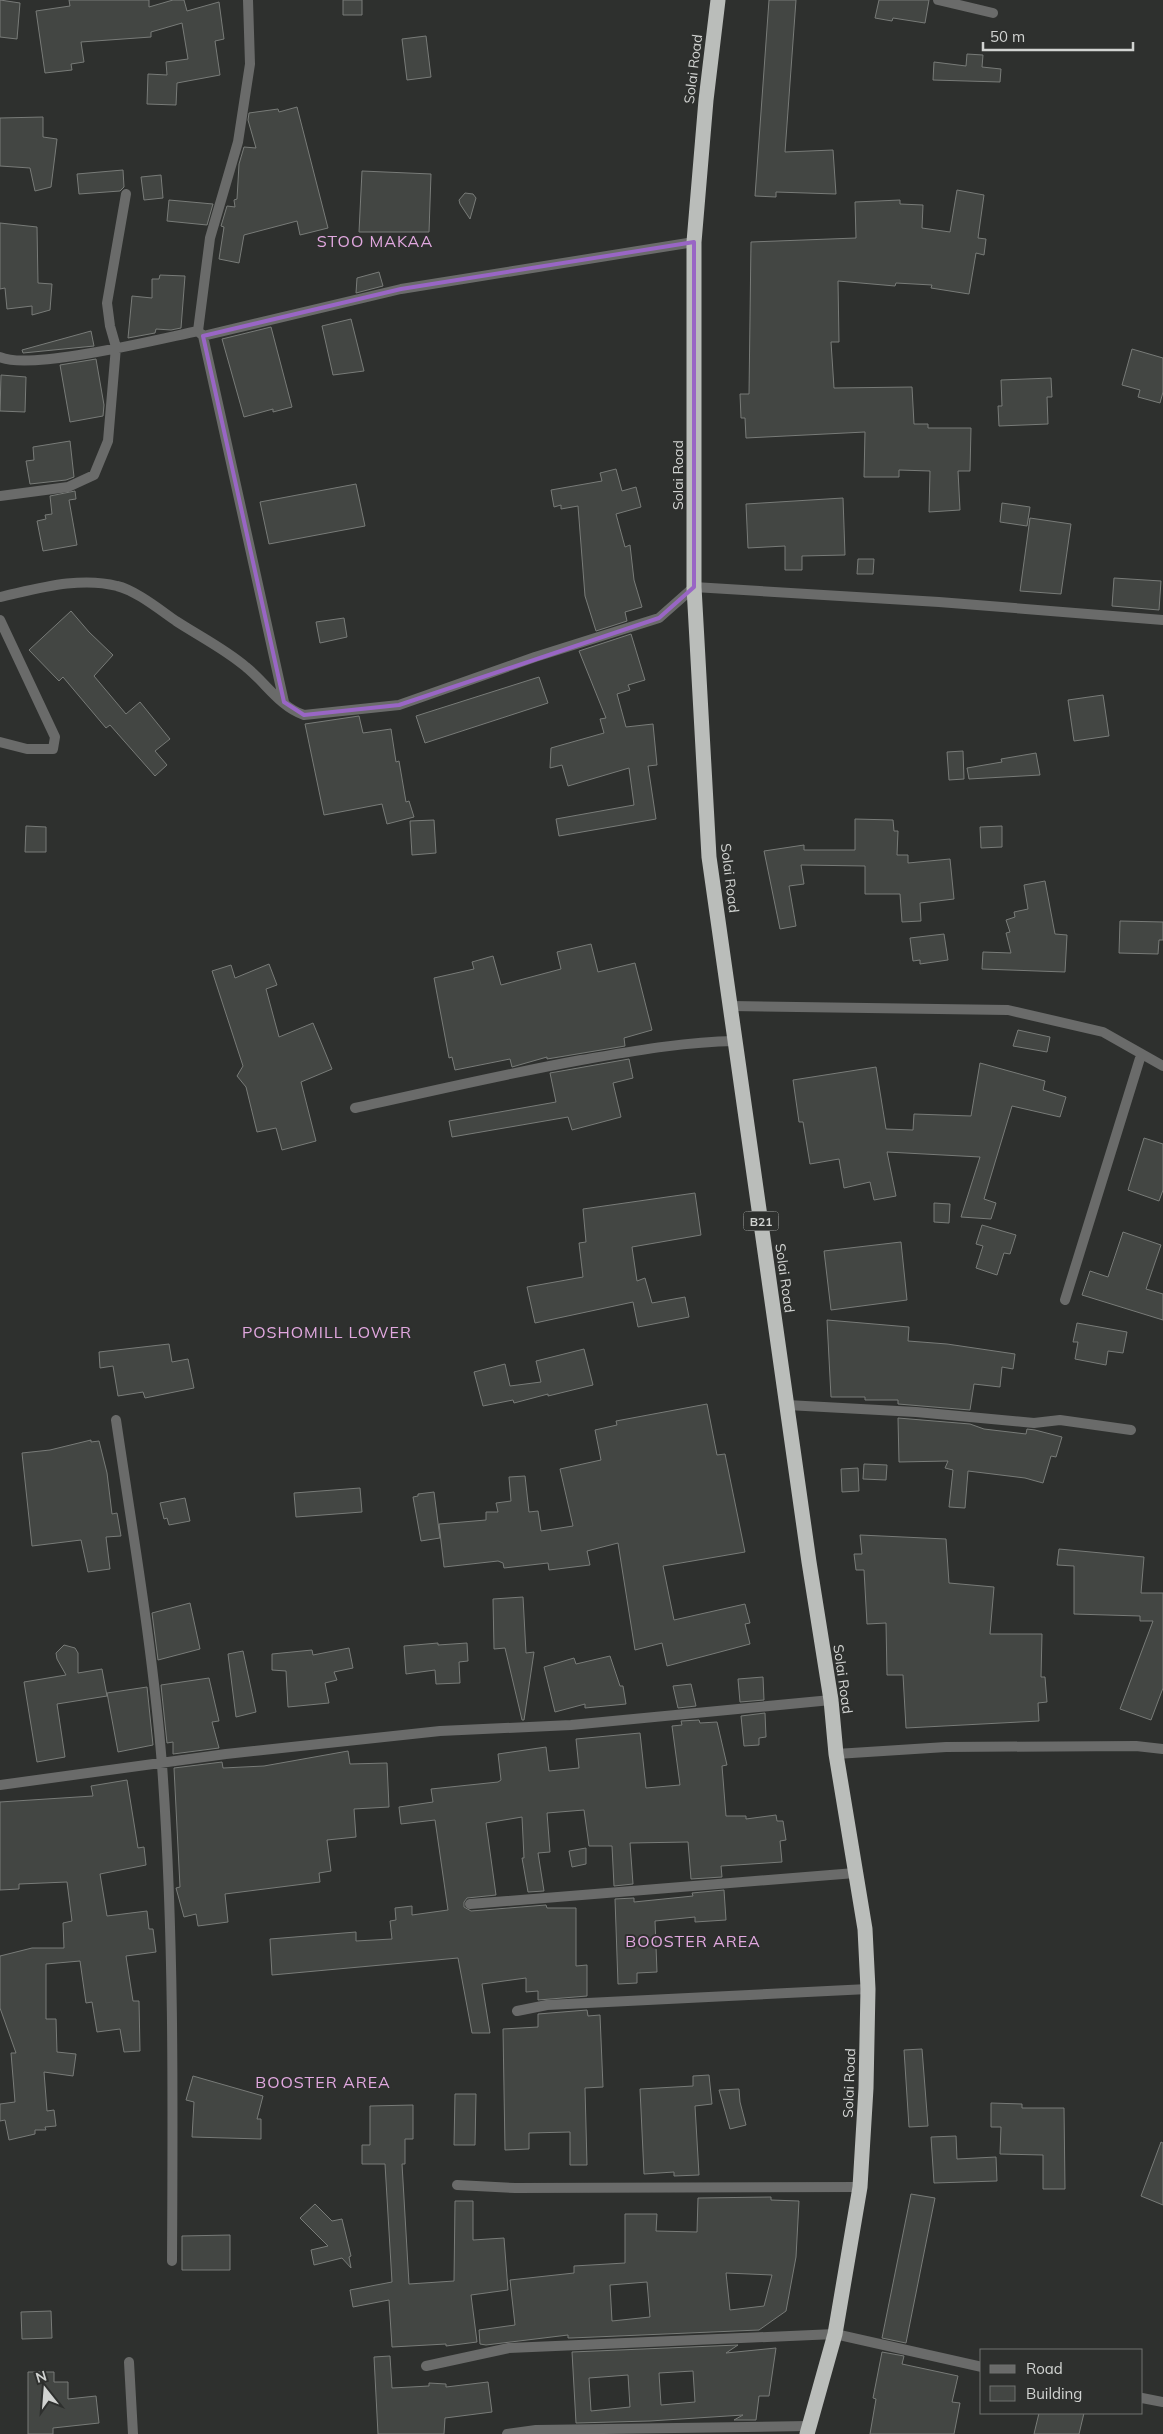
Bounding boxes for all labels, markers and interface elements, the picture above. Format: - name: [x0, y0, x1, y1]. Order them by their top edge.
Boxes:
- scale bar: [983, 20, 1133, 52]
- text: 50 m: [990, 27, 1025, 46]
- street label: Solai Road: [680, 33, 706, 105]
- district label: STOO MAKAA: [317, 231, 433, 251]
- street label: Solai Road: [669, 440, 687, 510]
- street label: Solai Road: [717, 842, 743, 914]
- road number: B21: [744, 1212, 778, 1230]
- street label: Solai Road: [771, 1242, 799, 1314]
- district label: POSHOMILL LOWER: [242, 1322, 412, 1342]
- street label: Solai Road: [829, 1643, 857, 1715]
- district label: BOOSTER AREA: [625, 1931, 761, 1951]
- street label: Solai Road: [839, 2048, 859, 2118]
- district label: BOOSTER AREA: [255, 2072, 391, 2092]
- legend: [980, 2349, 1143, 2414]
- text: Road: [1026, 2359, 1063, 2378]
- north arrow: [20, 2364, 70, 2414]
- text: N: [34, 2366, 49, 2387]
- text: Building: [1026, 2384, 1082, 2403]

